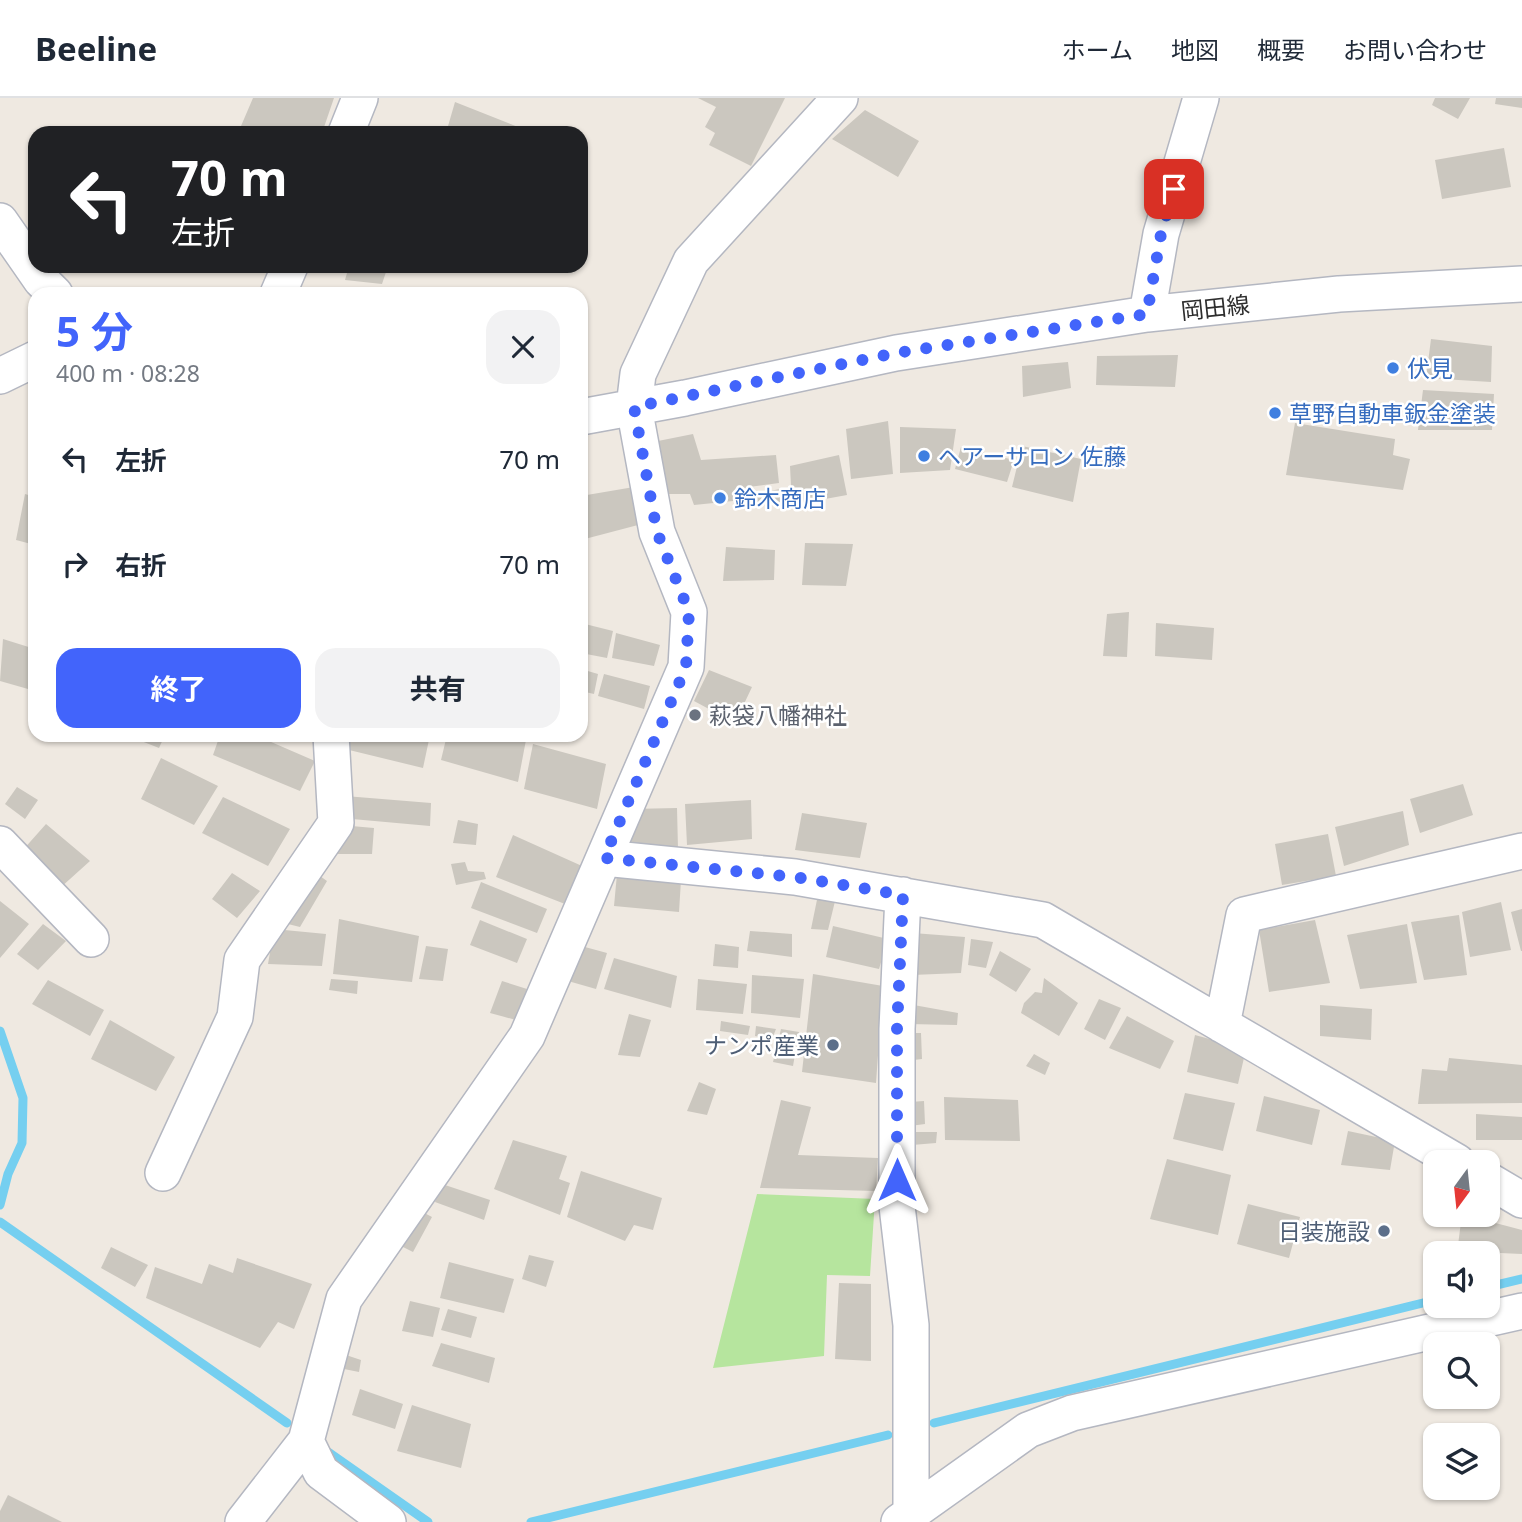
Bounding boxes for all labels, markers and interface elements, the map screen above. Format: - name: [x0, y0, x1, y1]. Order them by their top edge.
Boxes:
- text: Beeline: [35, 26, 157, 71]
- text: ホーム: [1062, 33, 1133, 66]
- text: 地図: [1171, 33, 1219, 66]
- text: 概要: [1257, 33, 1305, 66]
- text: お問い合わせ: [1343, 33, 1487, 66]
- text: 70 m: [171, 144, 288, 210]
- icon: left: [56, 154, 147, 245]
- pin: [1144, 159, 1204, 219]
- icon: arrive: [1155, 170, 1193, 208]
- text: 左折: [171, 210, 235, 253]
- street label: 岡田線: [1179, 287, 1251, 327]
- text: 5 分: [56, 302, 133, 359]
- button: close: [486, 310, 560, 384]
- place label: 伏見: [1407, 352, 1453, 384]
- text: 400 m · 08:28: [56, 357, 200, 389]
- marker: 伏見: [1385, 360, 1401, 376]
- place label: 草野自動車鈑金塗装: [1289, 397, 1496, 429]
- marker: 草野自動車鈑金塗装: [1267, 405, 1283, 421]
- icon: left: [56, 440, 94, 478]
- place label: ヘアーサロン 佐藤: [938, 440, 1126, 472]
- text: 70 m: [499, 441, 560, 477]
- text: 左折: [115, 442, 167, 478]
- marker: ヘアーサロン 佐藤: [916, 448, 932, 464]
- place label: 鈴木商店: [734, 482, 826, 514]
- marker: 鈴木商店: [712, 490, 728, 506]
- icon: right: [56, 545, 94, 583]
- text: 70 m: [499, 546, 560, 582]
- text: 右折: [115, 547, 167, 583]
- button: 終了: [56, 648, 301, 728]
- button: 共有: [315, 648, 560, 728]
- place label: 萩袋八幡神社: [709, 699, 847, 731]
- marker: 萩袋八幡神社: [687, 707, 703, 723]
- place label: ナンポ産業: [704, 1029, 819, 1061]
- marker: ナンポ産業: [825, 1037, 841, 1053]
- position arrow: [860, 1143, 934, 1217]
- north arrow: [1423, 1150, 1500, 1227]
- map controls: [1423, 1150, 1500, 1500]
- place label: 日装施設: [1278, 1215, 1370, 1247]
- marker: 日装施設: [1376, 1223, 1392, 1239]
- button: sound: [1423, 1241, 1500, 1318]
- button: search: [1423, 1332, 1500, 1409]
- button: layers: [1423, 1423, 1500, 1500]

